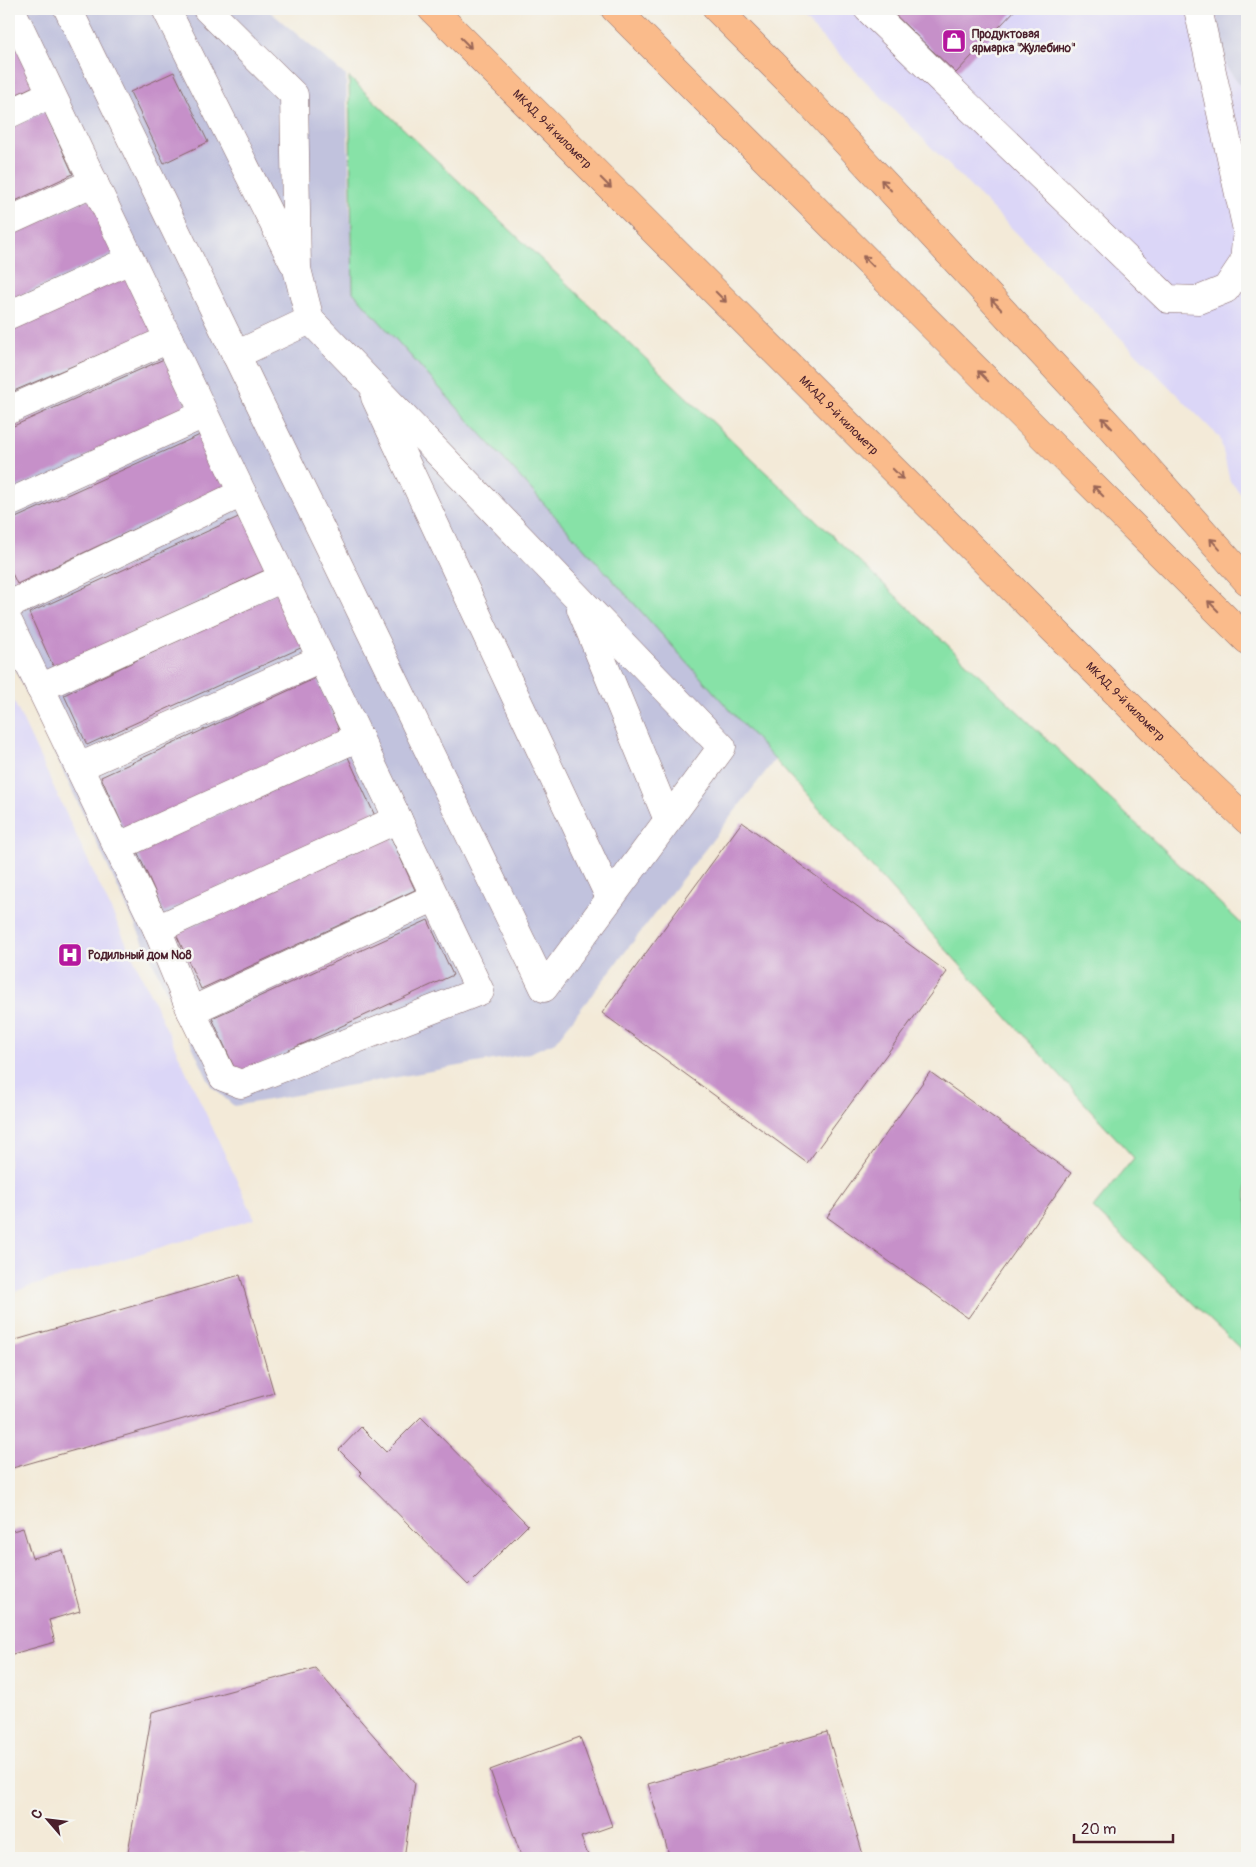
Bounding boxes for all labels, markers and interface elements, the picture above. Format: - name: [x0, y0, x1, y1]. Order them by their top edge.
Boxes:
- place label: Продуктовая ярмарка "Жулебино": [972, 27, 1076, 56]
- shop icon: Продуктовая ярмарка "Жулебино": [941, 28, 967, 54]
- one-way arrow: [460, 37, 473, 49]
- street label: МКАД, 9-й километр: [510, 86, 595, 172]
- one-way arrow: [600, 177, 612, 189]
- one-way arrow: [880, 178, 892, 191]
- one-way arrow: [862, 256, 874, 268]
- one-way arrow: [715, 291, 727, 303]
- one-way arrow: [990, 298, 1002, 310]
- one-way arrow: [977, 370, 989, 382]
- street label: МКАД, 9-й километр: [796, 373, 882, 458]
- one-way arrow: [1101, 417, 1113, 430]
- one-way arrow: [892, 468, 904, 480]
- one-way arrow: [1092, 485, 1104, 497]
- one-way arrow: [1209, 538, 1221, 551]
- one-way arrow: [1207, 600, 1219, 612]
- street label: МКАД, 9-й километр: [1083, 659, 1168, 744]
- hospital icon: Родильный дом №8: [57, 942, 83, 968]
- place label: Родильный дом №8: [88, 948, 192, 963]
- north arrow: [22, 1794, 72, 1844]
- text: С: [27, 1806, 47, 1822]
- scale bar: [1074, 1812, 1172, 1844]
- text: 20 m: [1081, 1820, 1116, 1839]

